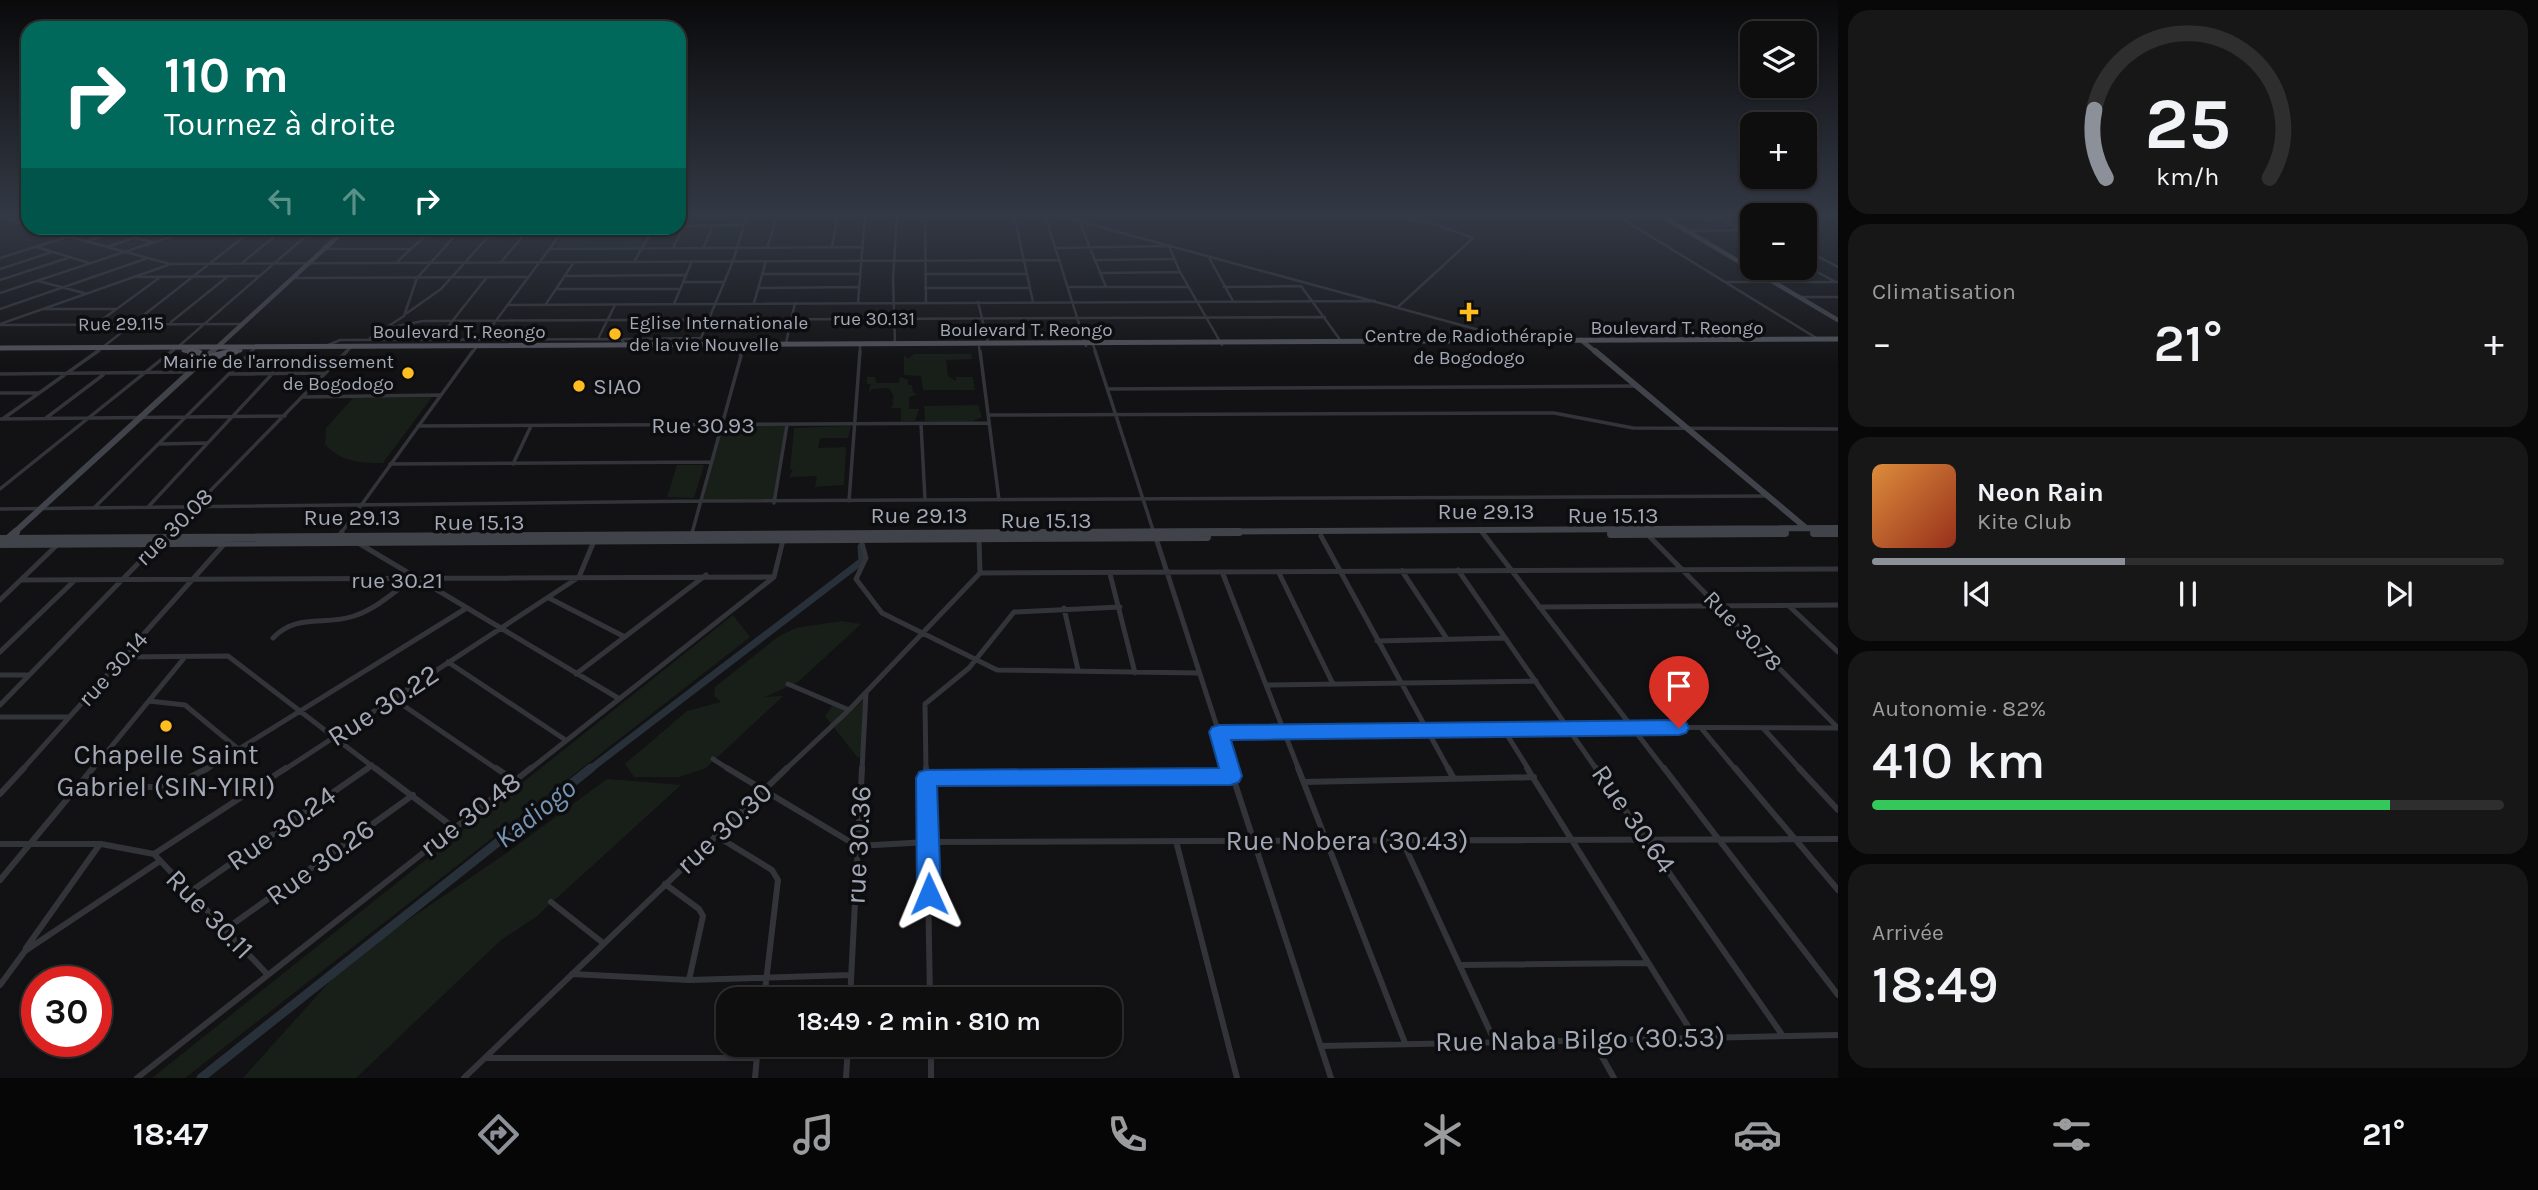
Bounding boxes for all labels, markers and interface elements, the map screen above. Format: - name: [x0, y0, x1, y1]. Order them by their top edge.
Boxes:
- map controls: [1740, 21, 1817, 280]
- button: layers: [1740, 21, 1817, 98]
- text: 110 m: [164, 47, 289, 104]
- icon: right: [49, 49, 140, 140]
- text: 25: [2145, 81, 2231, 166]
- text: Tournez à droite: [164, 106, 396, 143]
- button: +: [1740, 112, 1817, 189]
- text: km/h: [2156, 162, 2220, 191]
- icon: left: [262, 182, 300, 220]
- icon: ahead: [335, 182, 373, 220]
- icon: right: [408, 182, 446, 220]
- button: −: [1740, 203, 1817, 280]
- text: Climatisation: [1872, 278, 2016, 305]
- marker: Centre de Radiothérapie de Bogodogo: [1459, 302, 1479, 322]
- street label: rue 30.131: [833, 308, 915, 330]
- street label: Rue 29.115: [78, 312, 164, 336]
- place label: Eglise Internationale de la vie Nouvelle: [629, 312, 808, 356]
- text: 21°: [2154, 313, 2222, 374]
- street label: Boulevard T. Reongo: [1590, 317, 1764, 339]
- street label: Boulevard T. Reongo: [939, 319, 1113, 341]
- street label: Boulevard T. Reongo: [372, 321, 546, 343]
- text: −: [1872, 321, 1892, 366]
- text: +: [2484, 321, 2504, 366]
- place label: Centre de Radiothérapie de Bogodogo: [1365, 325, 1573, 369]
- marker: Eglise Internationale de la vie Nouvelle: [607, 326, 623, 342]
- place label: Mairie de l'arrondissement de Bogodogo: [163, 351, 394, 395]
- marker: Mairie de l'arrondissement de Bogodogo: [400, 365, 416, 381]
- place label: SIAO: [593, 373, 641, 400]
- marker: SIAO: [571, 378, 587, 394]
- street label: Rue 30.93: [651, 412, 755, 439]
- text: Neon Rain: [1977, 477, 2104, 508]
- street label: rue 30.08: [130, 483, 218, 571]
- street label: Rue 29.13: [1437, 498, 1535, 525]
- street label: Rue 29.13: [870, 502, 968, 529]
- street label: Rue 15.13: [1567, 502, 1659, 529]
- street label: Rue 29.13: [303, 504, 401, 531]
- street label: Rue 15.13: [1000, 507, 1092, 534]
- text: Kite Club: [1977, 508, 2072, 535]
- street label: Rue 15.13: [433, 509, 525, 536]
- street label: rue 30.21: [351, 567, 443, 594]
- icon: previous: [1958, 575, 1996, 613]
- icon: pause: [2169, 575, 2207, 613]
- icon: next: [2380, 575, 2418, 613]
- street label: Rue 30.78: [1698, 585, 1788, 677]
- street label: rue 30.14: [72, 626, 154, 712]
- pin: [1649, 656, 1709, 728]
- street label: Rue 30.22: [321, 657, 445, 753]
- icon: arrive: [1660, 667, 1698, 705]
- text: Autonomie · 82%: [1872, 695, 2046, 722]
- marker: Chapelle Saint Gabriel (SIN-YIRI): [158, 718, 174, 734]
- text: 410 km: [1872, 730, 2045, 791]
- place label: Chapelle Saint Gabriel (SIN-YIRI): [56, 738, 276, 803]
- street label: Rue 30.64: [1585, 758, 1684, 880]
- street label: rue 30.48: [413, 764, 527, 864]
- water label: Kadiogo: [488, 771, 582, 855]
- street label: rue 30.30: [669, 775, 779, 881]
- street label: Rue 30.24: [220, 778, 342, 877]
- street label: rue 30.36: [838, 785, 878, 905]
- street label: Rue 30.26: [260, 812, 380, 912]
- street label: Rue Nobera (30.43): [1226, 824, 1468, 857]
- position arrow: [892, 857, 966, 931]
- street label: Rue 30.11: [159, 862, 261, 966]
- text: Arrivée: [1872, 919, 1944, 946]
- text: 18:49: [1872, 954, 1999, 1015]
- speed limit sign: 30: [21, 966, 112, 1057]
- text: 18:49 · 2 min · 810 m: [797, 1006, 1041, 1037]
- street label: Rue Naba Bilgo (30.53): [1435, 1020, 1725, 1058]
- icon: directions: [474, 1110, 523, 1159]
- icon: music: [789, 1110, 838, 1159]
- icon: phone: [1103, 1110, 1152, 1159]
- icon: climate: [1418, 1110, 1467, 1159]
- icon: car: [1733, 1110, 1782, 1159]
- icon: filters: [2047, 1110, 2096, 1159]
- text: 18:47: [133, 1116, 209, 1153]
- text: 21°: [2362, 1116, 2405, 1153]

